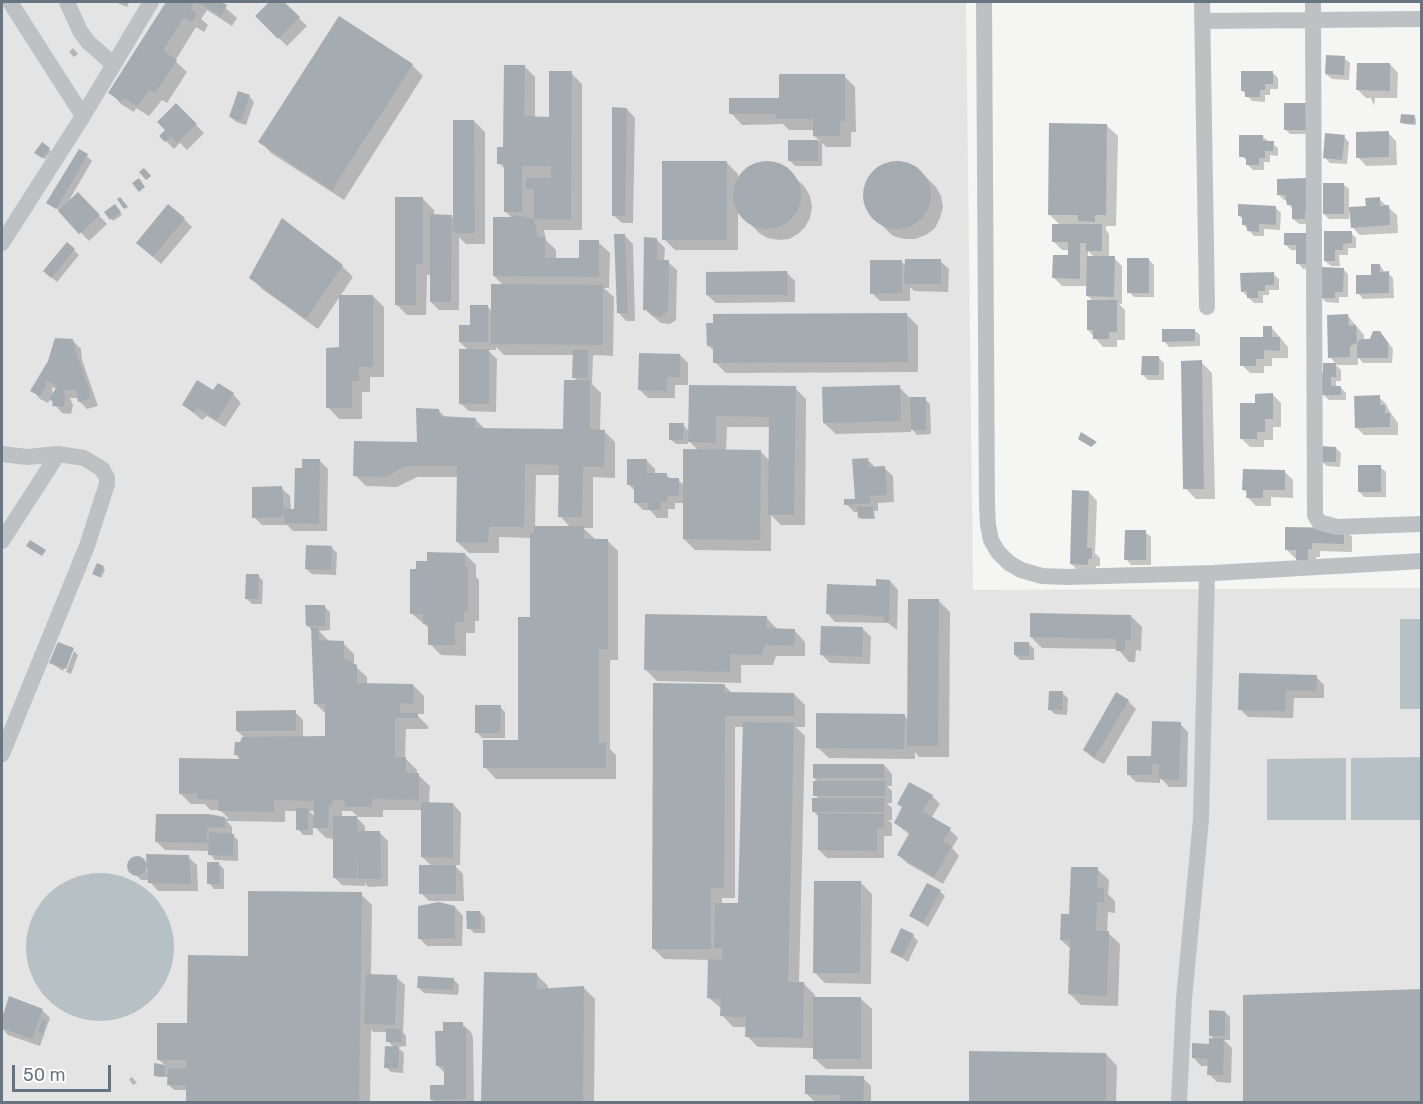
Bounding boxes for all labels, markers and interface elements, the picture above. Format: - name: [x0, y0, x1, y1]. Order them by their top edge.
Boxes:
- scale bar: [15, 1053, 114, 1091]
- text: 50 m: [23, 1064, 66, 1086]

